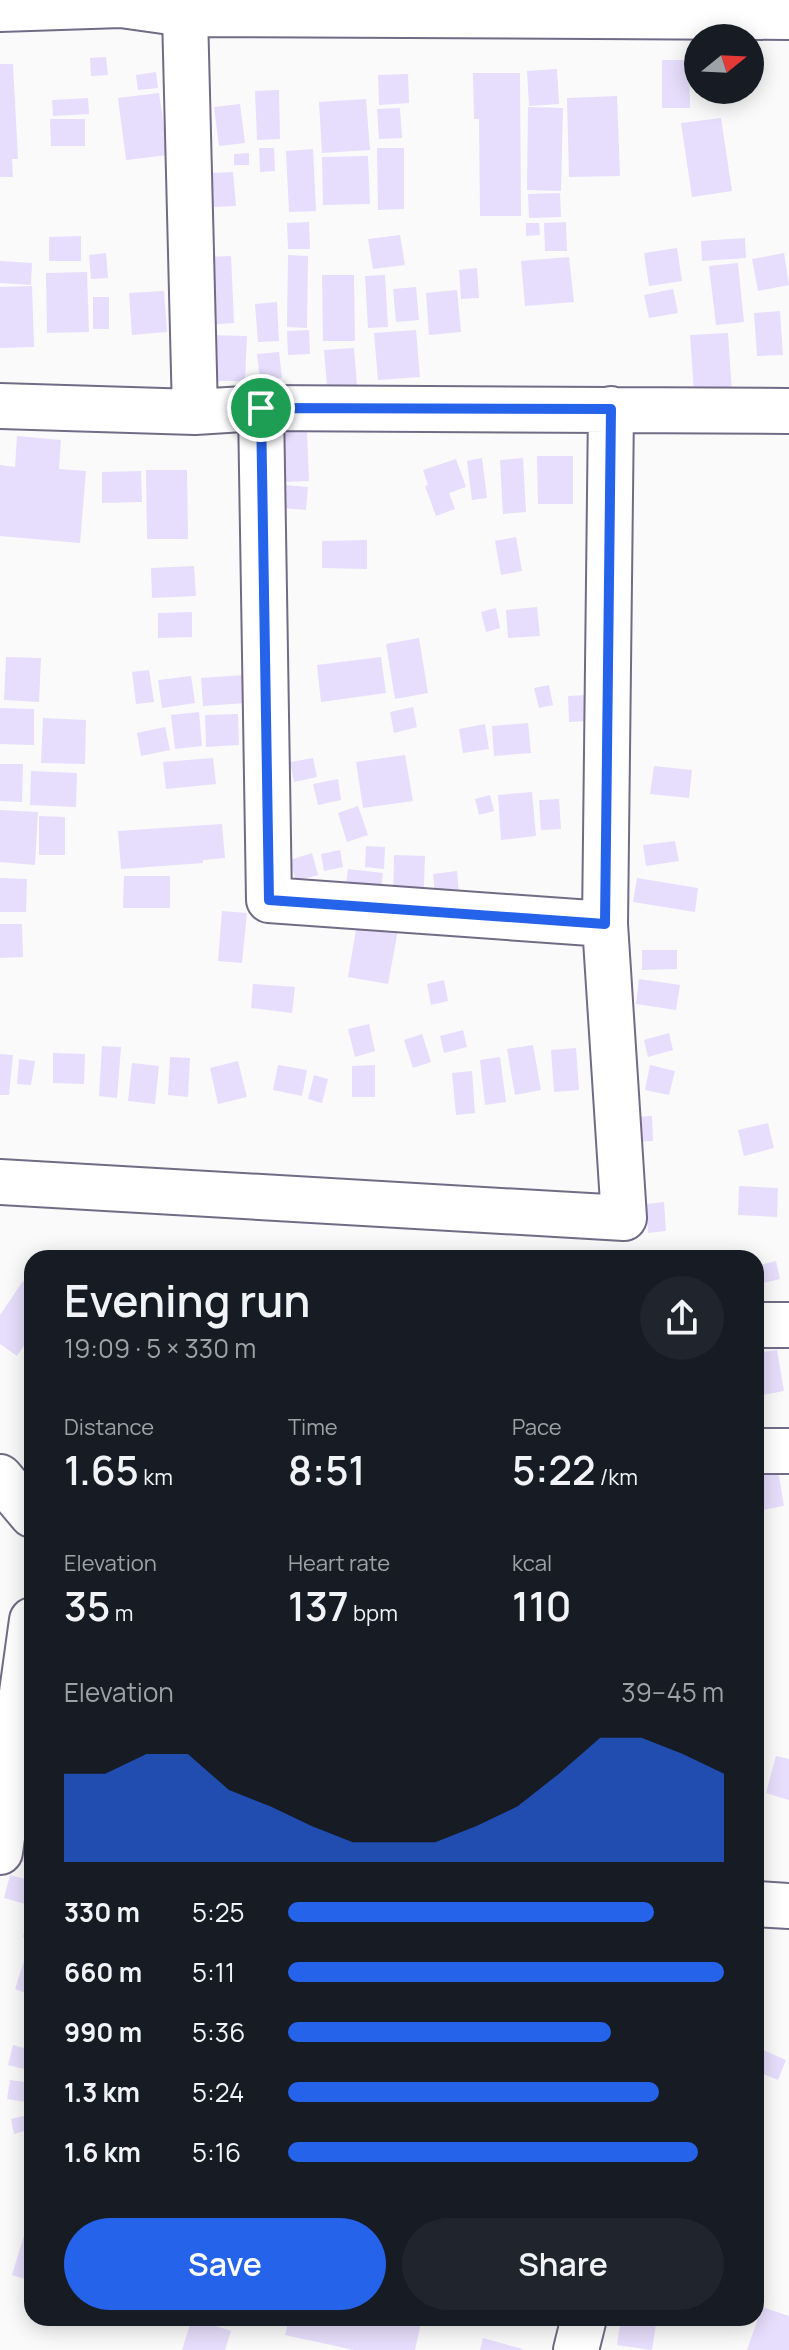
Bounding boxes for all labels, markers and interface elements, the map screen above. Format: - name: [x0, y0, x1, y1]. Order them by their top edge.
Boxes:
- north arrow: [684, 24, 764, 104]
- map controls: [684, 24, 764, 104]
- pin: [227, 374, 295, 442]
- icon: arrive: [239, 386, 283, 430]
- text: Evening run: [64, 1270, 310, 1330]
- button: share: [640, 1276, 724, 1360]
- text: 19:09 · 5 × 330 m: [64, 1330, 256, 1366]
- text: Distance: [64, 1412, 154, 1442]
- text: Time: [288, 1412, 338, 1442]
- text: Pace: [512, 1412, 562, 1442]
- text: 1.65: [64, 1442, 139, 1497]
- text: 8:51: [288, 1442, 365, 1497]
- text: 5:22: [512, 1442, 595, 1497]
- text: km: [139, 1462, 173, 1492]
- text: /km: [595, 1462, 638, 1492]
- text: Elevation: [64, 1548, 157, 1578]
- text: Heart rate: [288, 1548, 390, 1578]
- text: kcal: [512, 1548, 552, 1578]
- text: 35: [64, 1578, 110, 1633]
- text: 137: [288, 1578, 349, 1633]
- text: 110: [512, 1578, 571, 1633]
- text: m: [110, 1598, 133, 1628]
- text: bpm: [349, 1598, 398, 1628]
- text: Elevation: [64, 1674, 174, 1710]
- text: 39–45 m: [621, 1674, 724, 1710]
- text: 330 m: [64, 1894, 140, 1930]
- text: 5:25: [192, 1894, 245, 1930]
- text: 660 m: [64, 1954, 142, 1990]
- text: 5:11: [192, 1954, 235, 1990]
- text: 990 m: [64, 2014, 142, 2050]
- text: 5:36: [192, 2014, 245, 2050]
- text: 1.3 km: [64, 2074, 140, 2110]
- text: 5:24: [192, 2074, 244, 2110]
- text: 1.6 km: [64, 2134, 141, 2170]
- text: 5:16: [192, 2134, 241, 2170]
- button: Save: [64, 2218, 386, 2310]
- button: Share: [402, 2218, 724, 2310]

